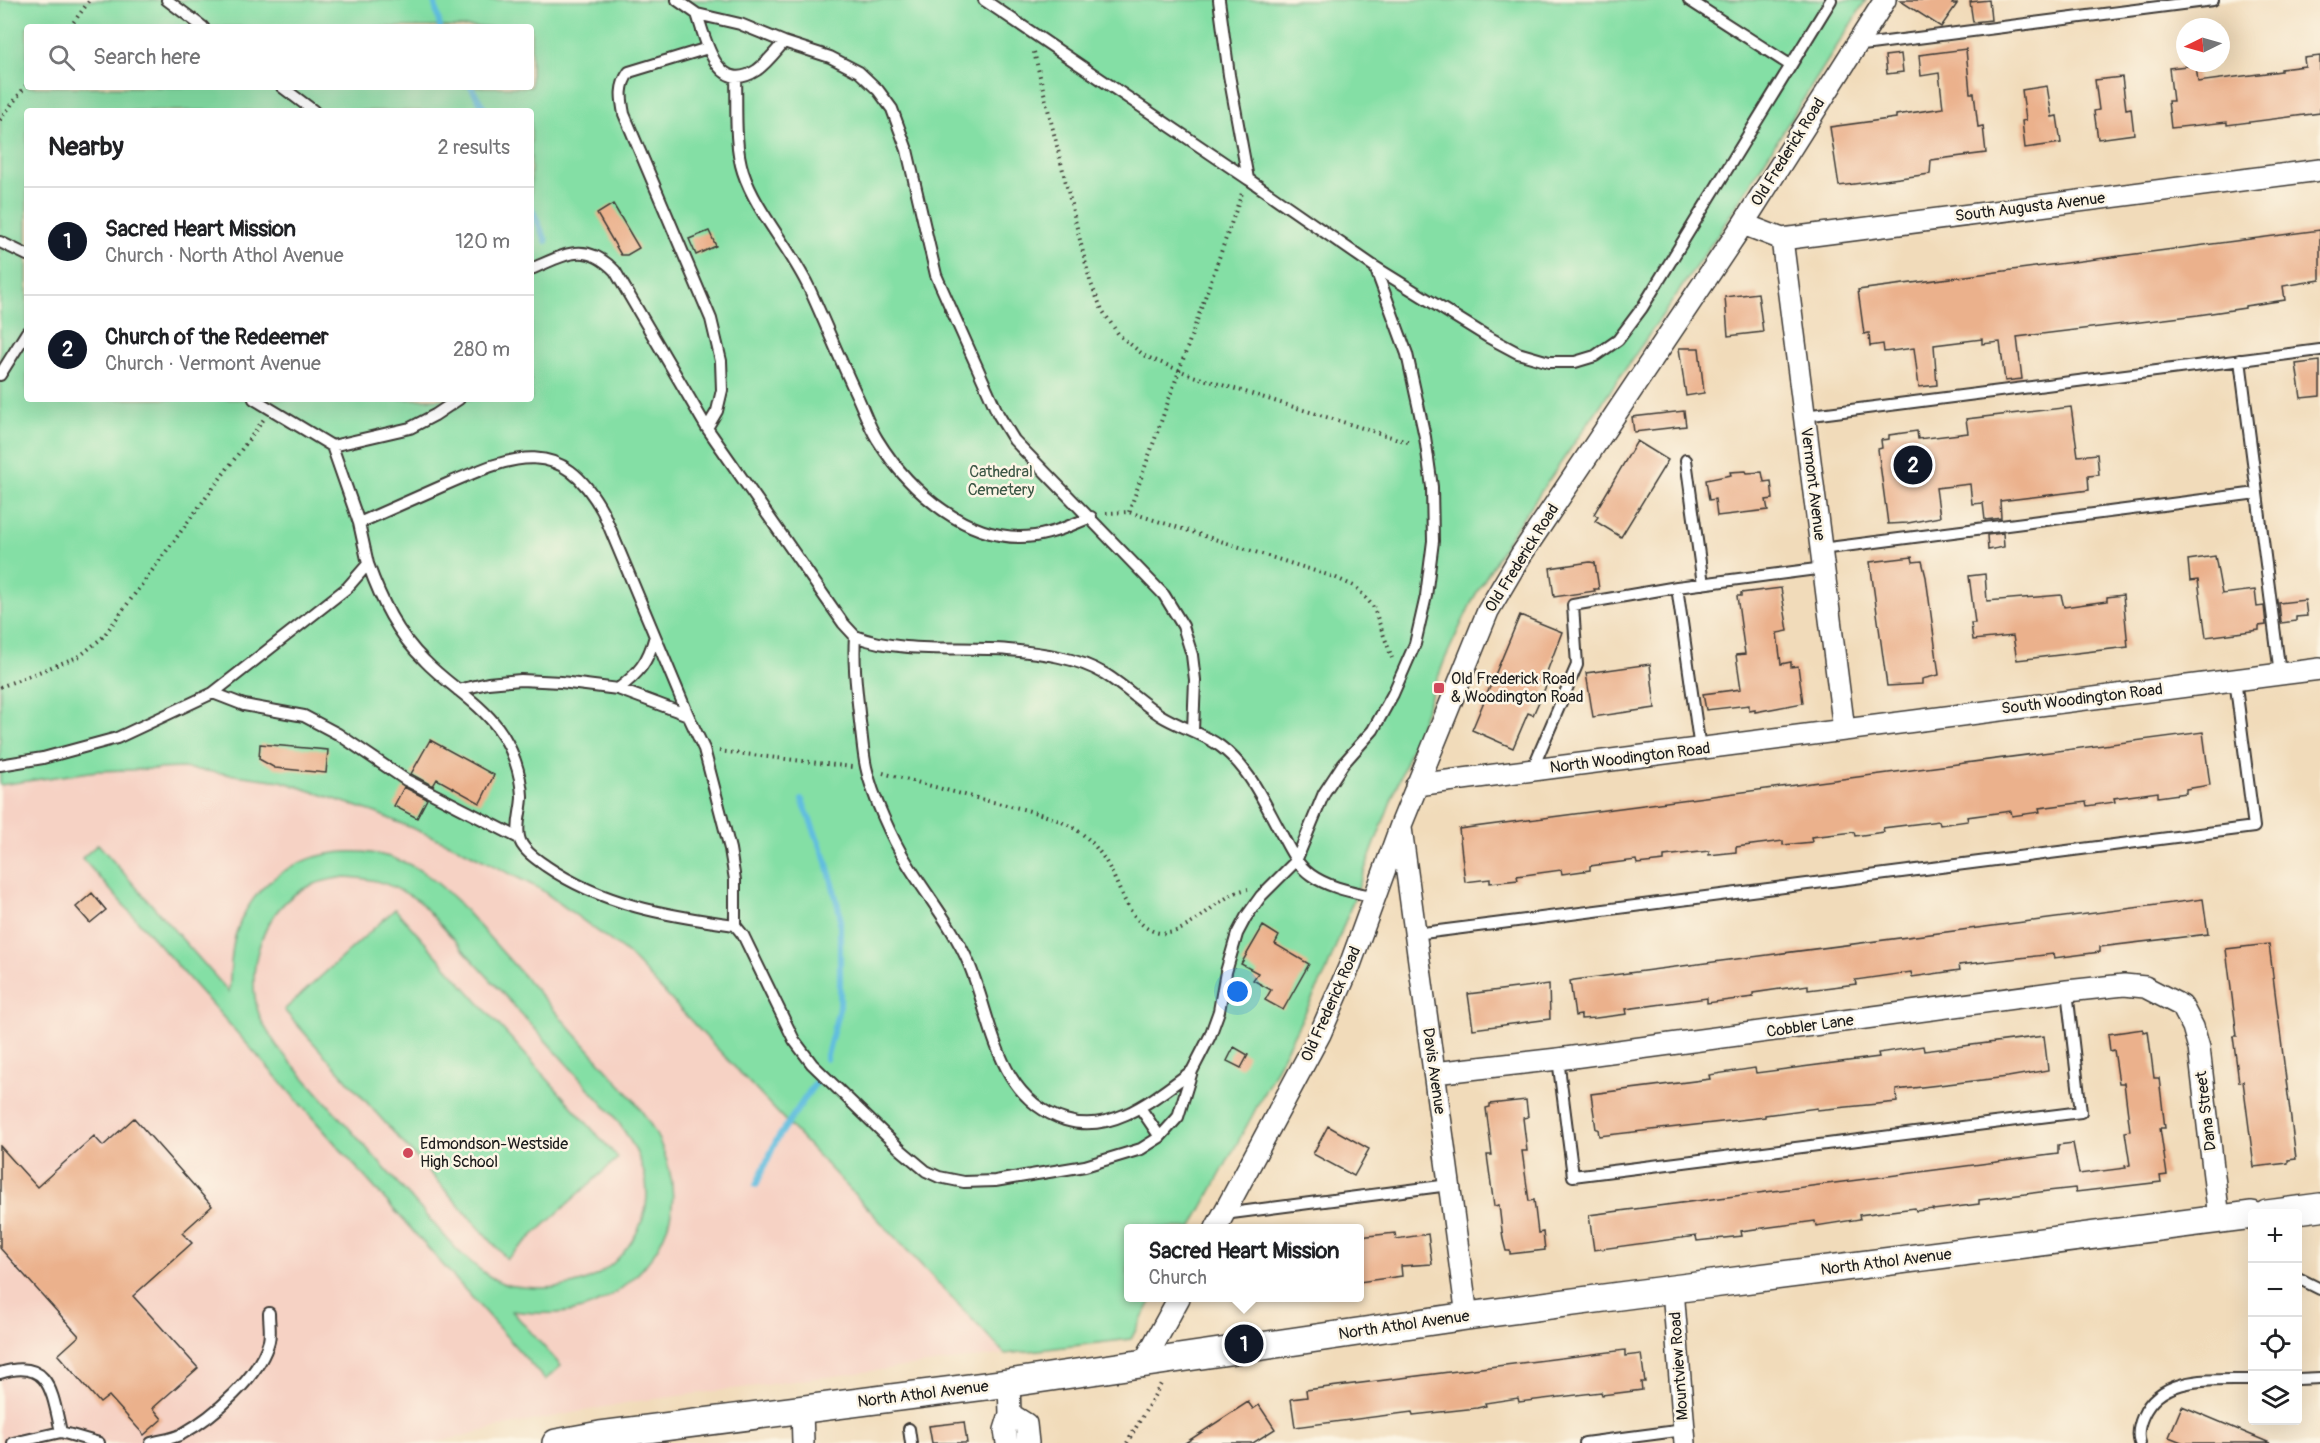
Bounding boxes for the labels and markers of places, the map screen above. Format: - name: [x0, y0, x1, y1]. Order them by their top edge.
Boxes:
- pin: 2: [1894, 442, 1932, 488]
- place label: Old Frederick Road & Woodington Road: [1451, 669, 1584, 707]
- marker: Old Frederick Road & Woodington Road: [1432, 681, 1446, 695]
- place label: Edmondson-Westside High School: [420, 1134, 568, 1172]
- marker: Edmondson-Westside High School: [401, 1146, 415, 1160]
- pin: 1: [1224, 1322, 1264, 1366]

